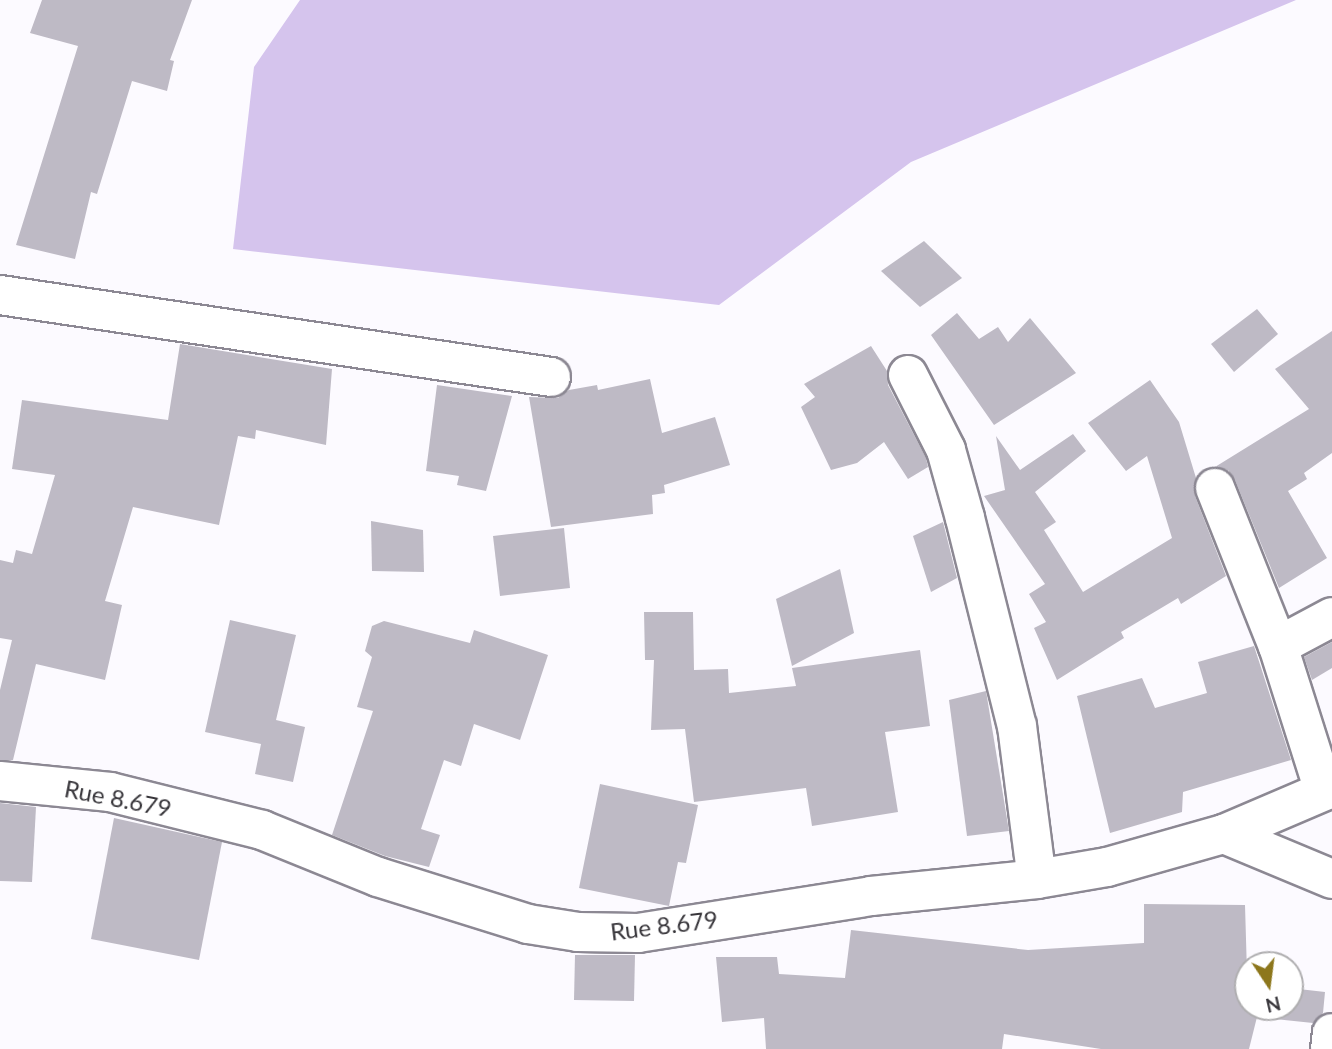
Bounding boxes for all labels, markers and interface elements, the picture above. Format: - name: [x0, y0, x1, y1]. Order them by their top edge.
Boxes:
- street label: Rue 8.679: [62, 774, 174, 822]
- street label: Rue 8.679: [609, 904, 719, 946]
- north arrow: [1234, 951, 1304, 1021]
- text: N: [1264, 992, 1283, 1018]

